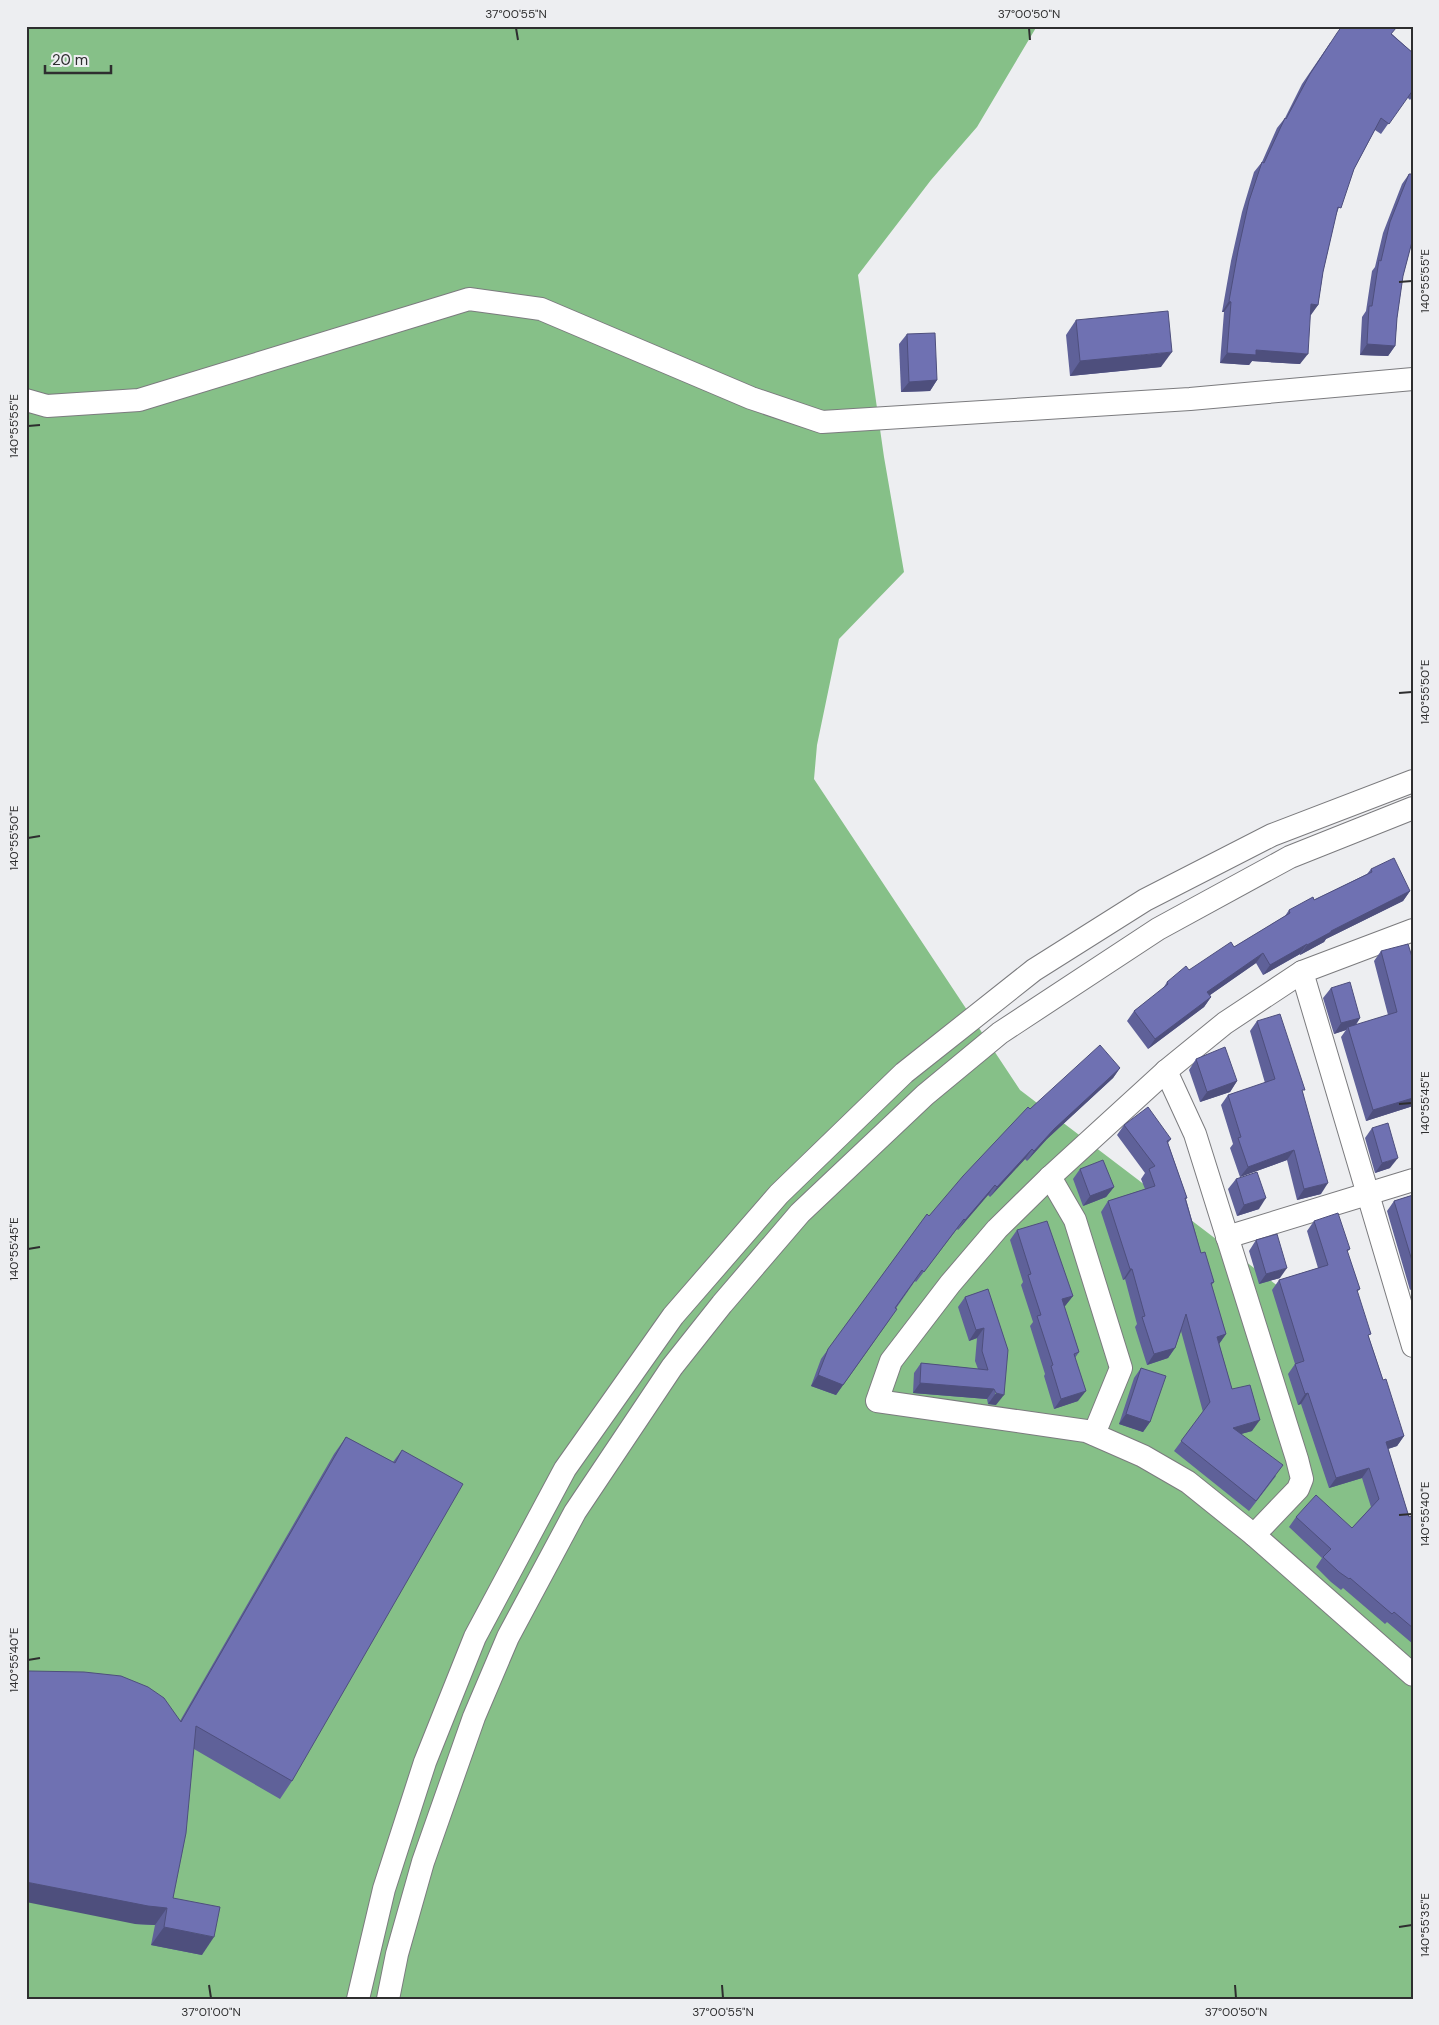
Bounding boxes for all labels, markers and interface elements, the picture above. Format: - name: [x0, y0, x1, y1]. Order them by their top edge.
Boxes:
- text: 37°00'55"N: [485, 6, 547, 22]
- text: 37°00'50"N: [998, 6, 1060, 22]
- scale bar: [45, 42, 111, 74]
- text: 20 m: [52, 50, 88, 70]
- text: 140°55'55"E: [1417, 249, 1433, 313]
- text: 140°55'55"E: [6, 394, 22, 458]
- text: 140°55'50"E: [1417, 659, 1433, 725]
- text: 140°55'50"E: [6, 805, 22, 871]
- text: 140°55'45"E: [1417, 1071, 1433, 1135]
- text: 140°55'45"E: [6, 1217, 22, 1281]
- text: 140°55'40"E: [1417, 1481, 1433, 1546]
- text: 140°55'40"E: [6, 1627, 22, 1692]
- text: 140°55'35"E: [1417, 1893, 1433, 1957]
- text: 37°01'00"N: [181, 2004, 241, 2020]
- text: 37°00'55"N: [692, 2004, 754, 2020]
- text: 37°00'50"N: [1205, 2004, 1267, 2020]

